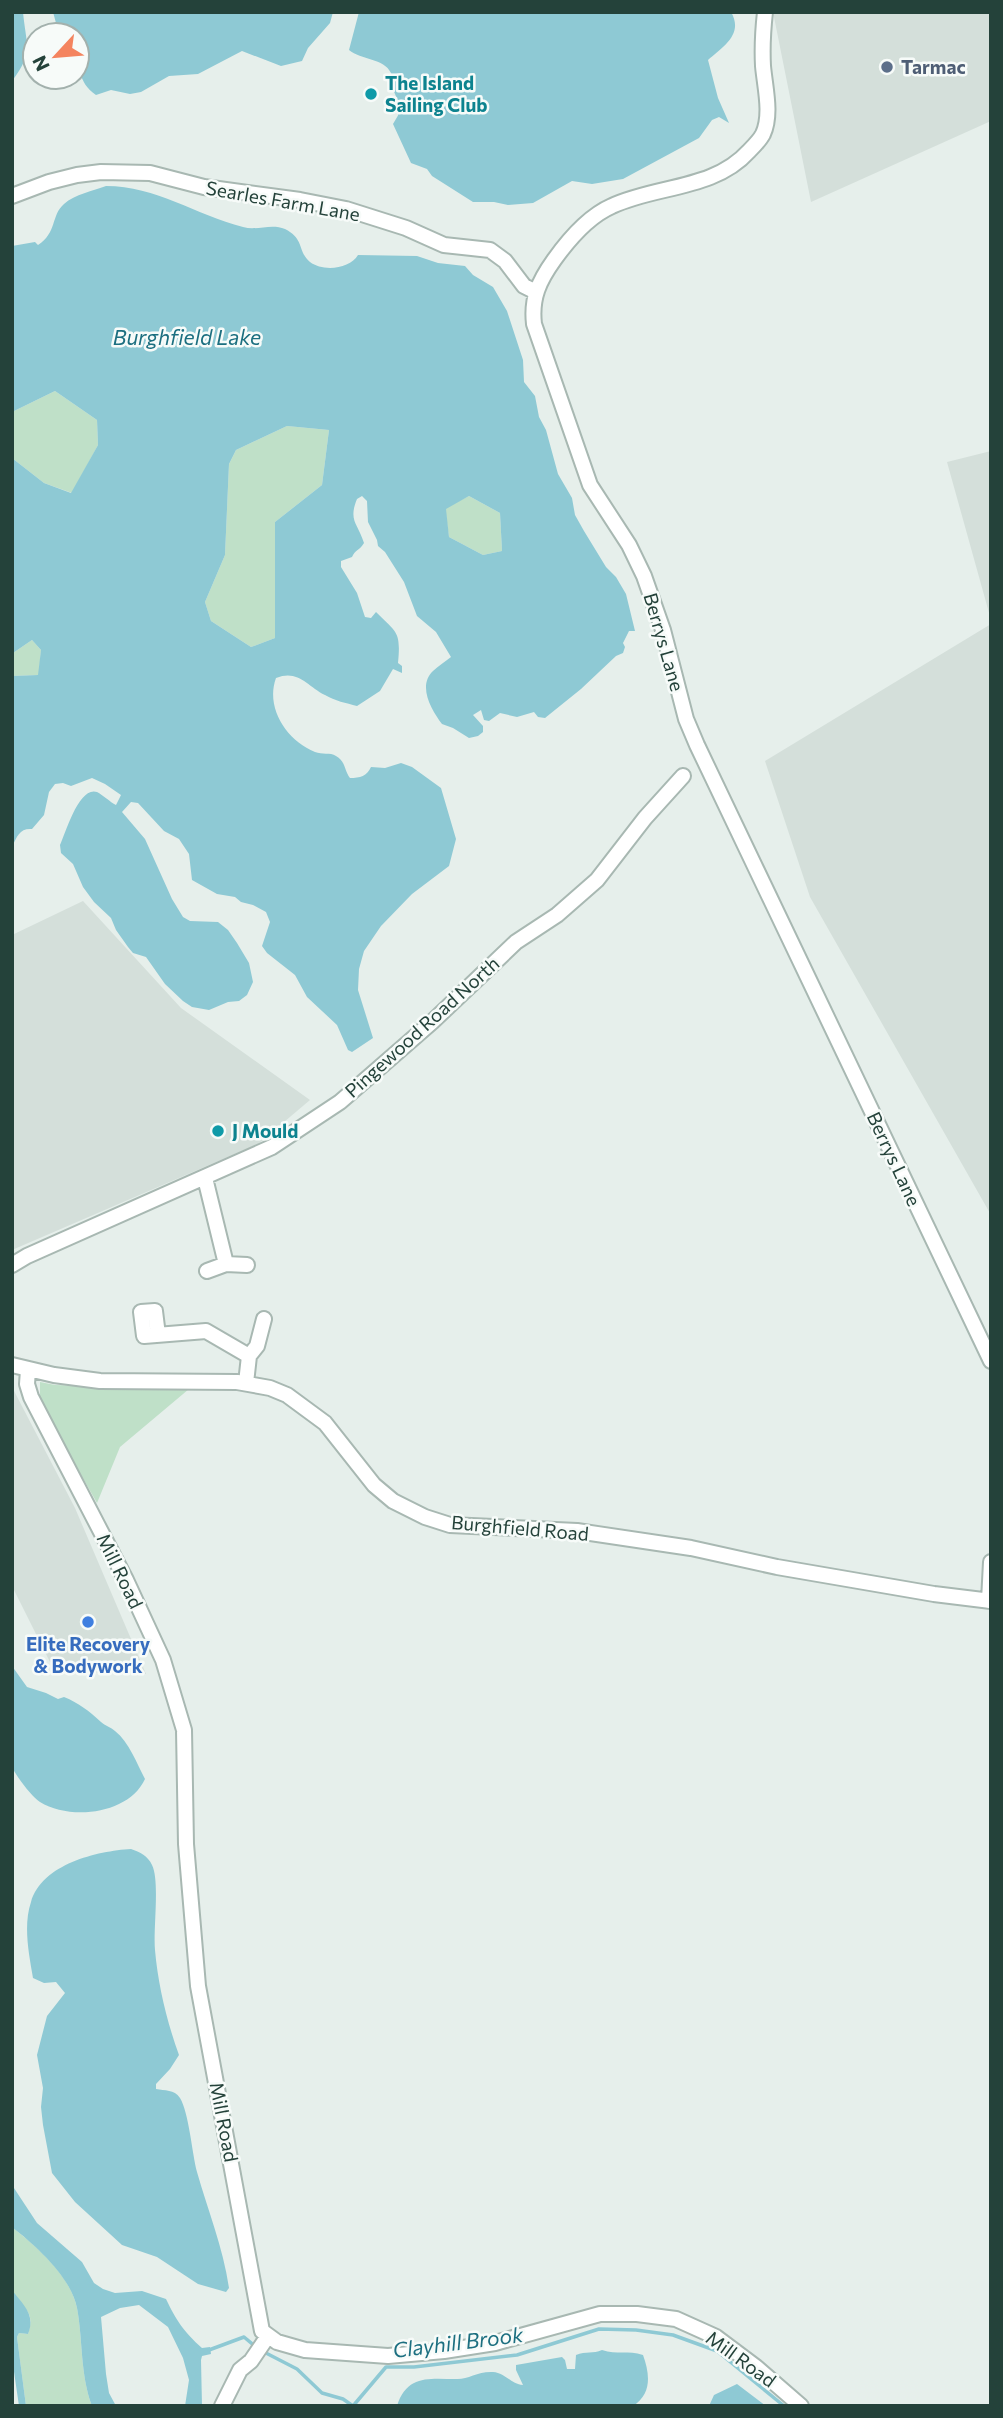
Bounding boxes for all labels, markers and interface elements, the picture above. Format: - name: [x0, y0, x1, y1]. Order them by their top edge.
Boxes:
- north arrow: [21, 21, 91, 91]
- text: N: [27, 52, 54, 75]
- place label: Tarmac: [901, 55, 966, 78]
- marker: Tarmac: [879, 59, 895, 75]
- place label: The Island Sailing Club: [385, 71, 488, 116]
- marker: The Island Sailing Club: [363, 86, 379, 102]
- street label: Searles Farm Lane: [204, 176, 362, 225]
- water label: Burghfield Lake: [113, 324, 261, 349]
- street label: Berrys Lane: [639, 590, 689, 694]
- street label: Pingewood Road North: [340, 951, 504, 1102]
- street label: Berrys Lane: [863, 1108, 926, 1210]
- place label: J Mould: [232, 1119, 298, 1142]
- marker: J Mould: [210, 1123, 226, 1139]
- street label: Burghfield Road: [450, 1510, 590, 1545]
- street label: Mill Road: [92, 1529, 148, 1612]
- marker: Elite Recovery & Bodywork: [80, 1614, 96, 1630]
- place label: Elite Recovery & Bodywork: [26, 1632, 151, 1677]
- street label: Mill Road: [205, 2080, 243, 2164]
- water label: Clayhill Brook: [391, 2321, 525, 2362]
- street label: Mill Road: [702, 2326, 781, 2392]

